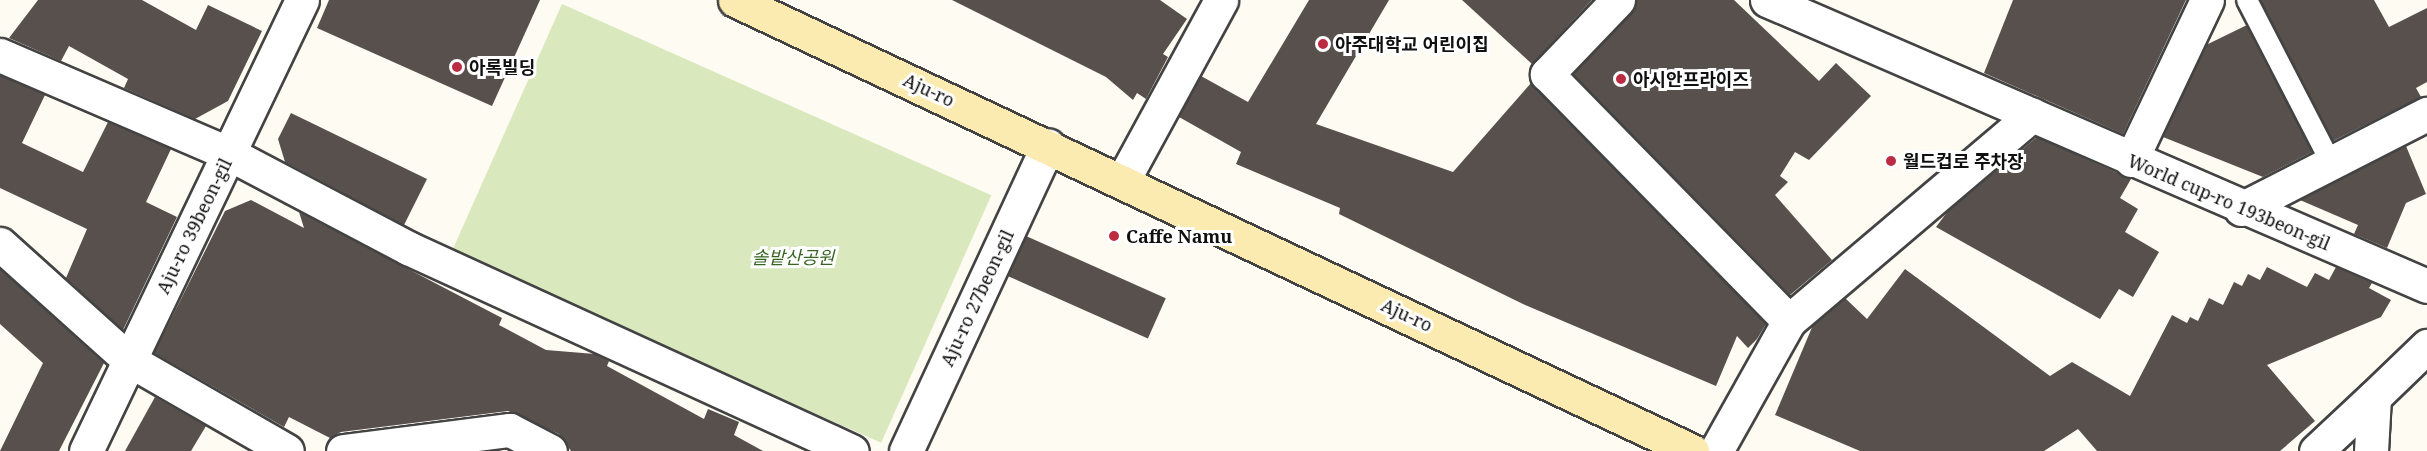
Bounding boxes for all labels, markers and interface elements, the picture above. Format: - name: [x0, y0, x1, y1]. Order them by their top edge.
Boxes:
- place label: 아주대학교 어린이집: [1335, 33, 1489, 55]
- marker: 아주대학교 어린이집: [1316, 37, 1330, 51]
- place label: 아록빌딩: [469, 56, 535, 78]
- marker: 아록빌딩: [450, 60, 464, 74]
- place label: 아시안프라이즈: [1633, 68, 1749, 90]
- street label: Aju-ro: [900, 69, 958, 111]
- marker: 아시안프라이즈: [1614, 72, 1628, 86]
- street label: World cup-ro 193beon-gil: [2125, 149, 2333, 255]
- place label: 월드컵로 주차장: [1903, 150, 2024, 172]
- marker: 월드컵로 주차장: [1884, 154, 1898, 168]
- street label: Aju-ro 39beon-gil: [152, 155, 236, 297]
- place label: Caffe Namu: [1126, 225, 1232, 247]
- street label: Aju-ro 27beon-gil: [936, 226, 1018, 370]
- marker: Caffe Namu: [1107, 229, 1121, 243]
- park label: 솔밭산공원: [752, 246, 834, 268]
- street label: Aju-ro: [1378, 294, 1436, 336]

